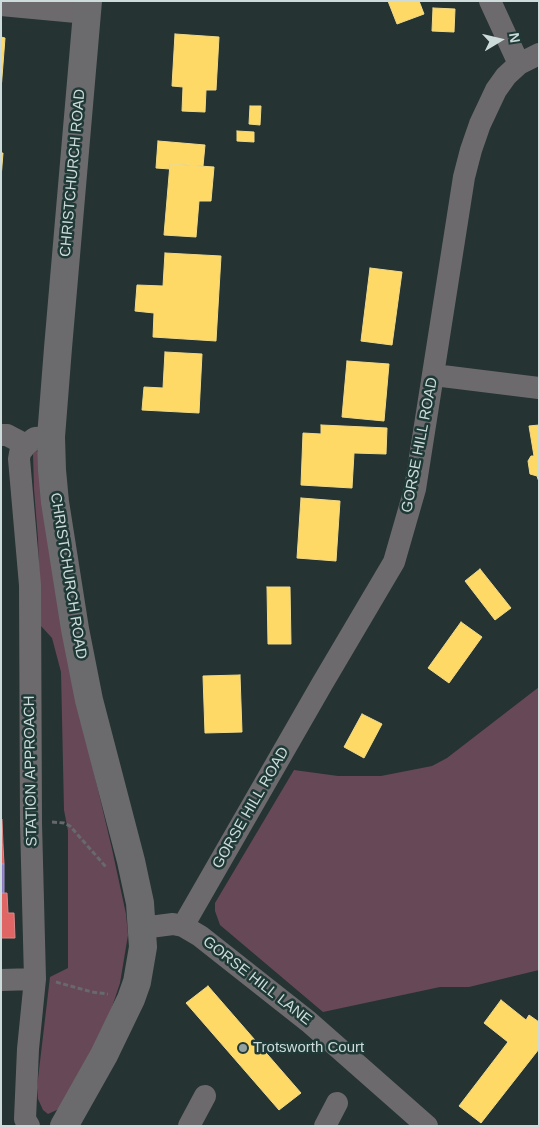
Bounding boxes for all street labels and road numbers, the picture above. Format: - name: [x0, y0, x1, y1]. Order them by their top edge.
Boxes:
- street label: CHRISTCHURCH ROAD: [57, 88, 89, 258]
- street label: GORSE HILL ROAD: [398, 376, 442, 514]
- street label: CHRISTCHURCH ROAD: [46, 491, 90, 661]
- street label: STATION APPROACH: [21, 695, 41, 847]
- street label: GORSE HILL ROAD: [209, 744, 293, 872]
- street label: GORSE HILL LANE: [199, 933, 315, 1029]

